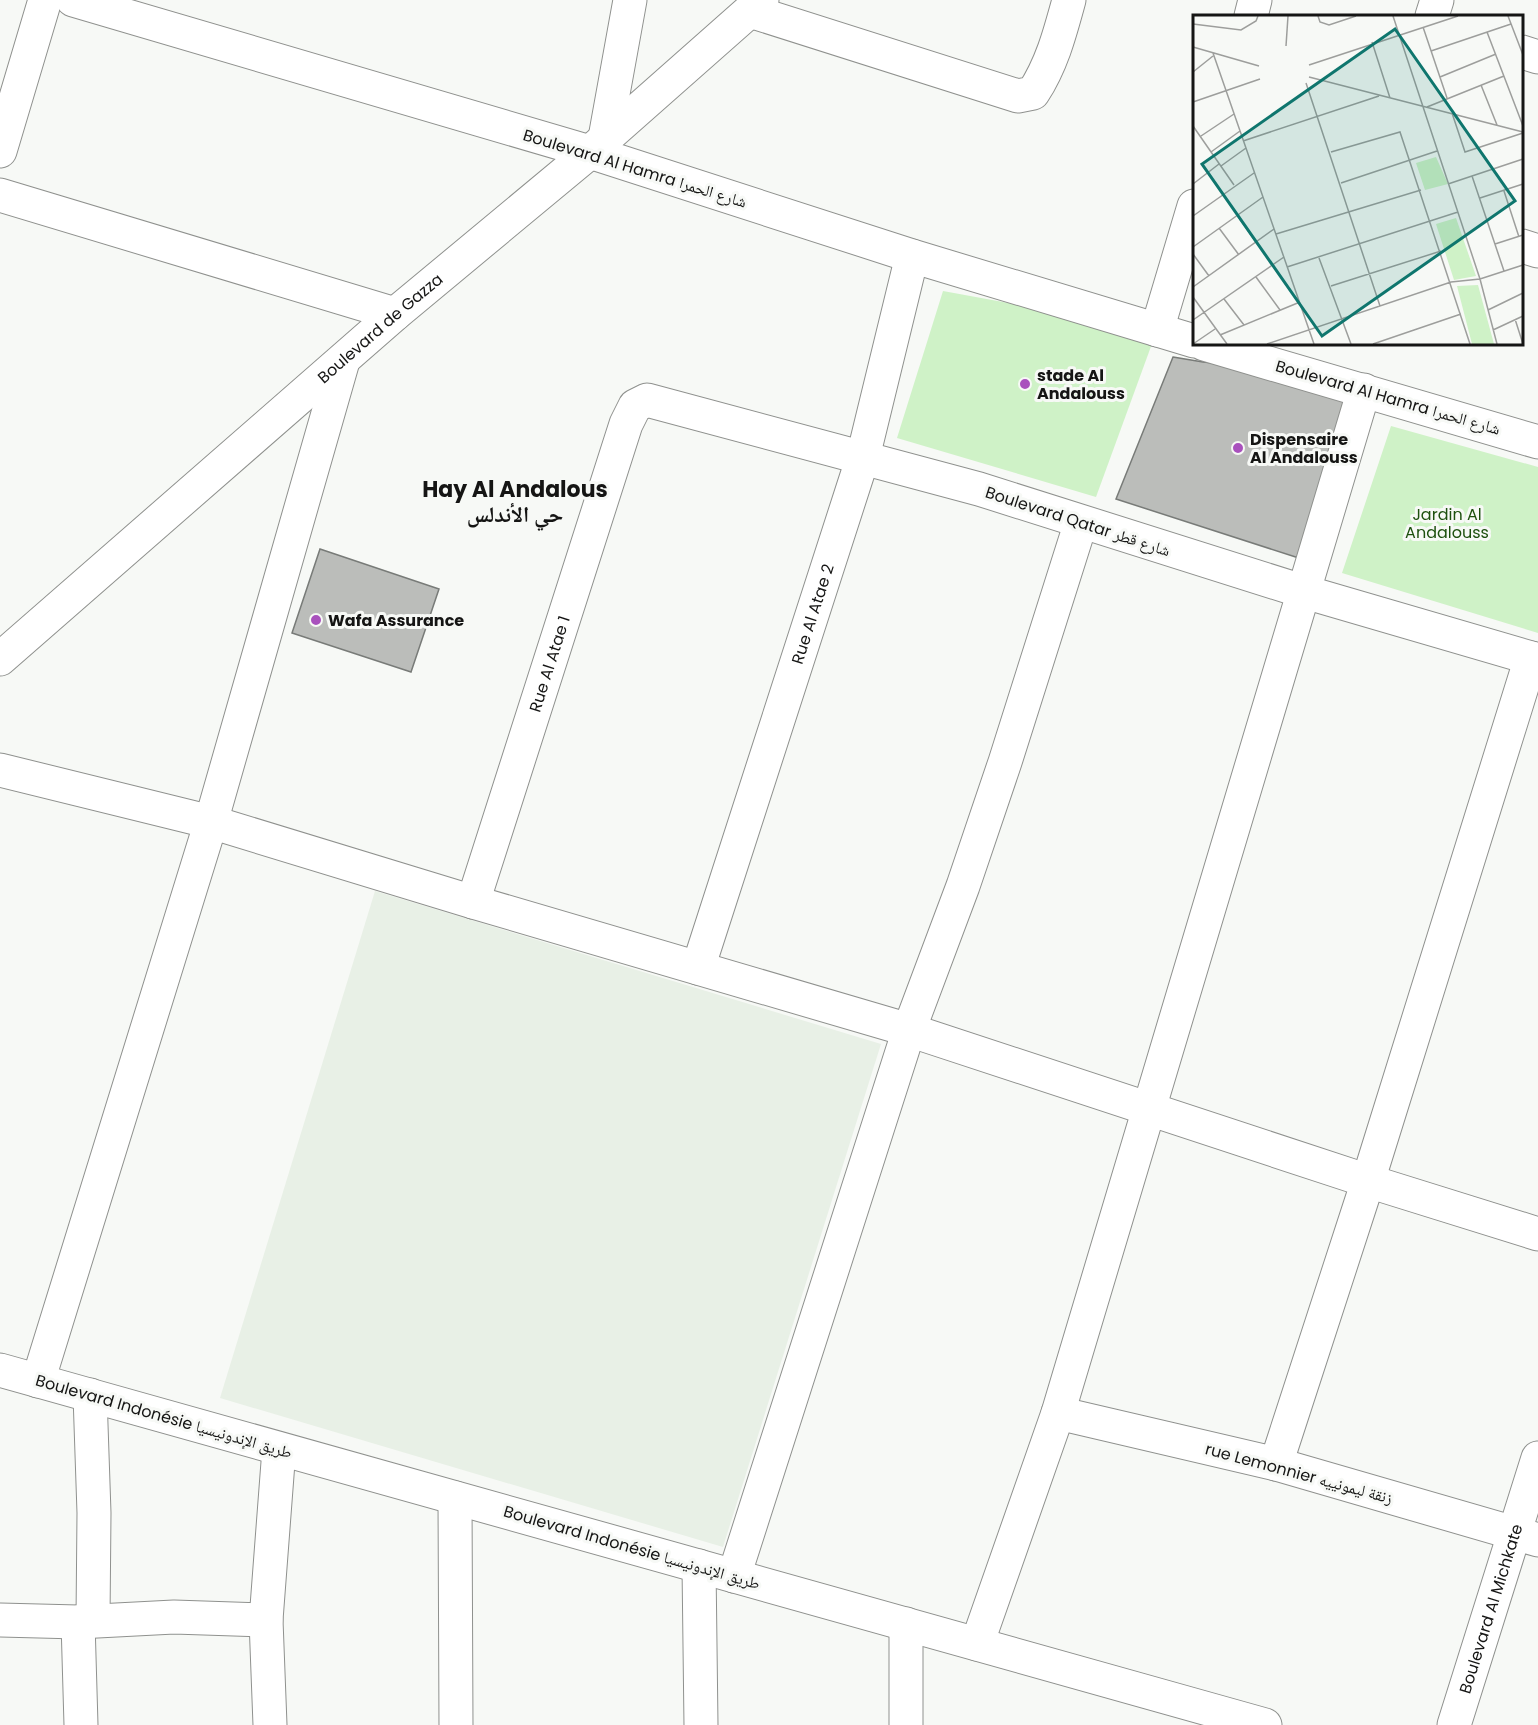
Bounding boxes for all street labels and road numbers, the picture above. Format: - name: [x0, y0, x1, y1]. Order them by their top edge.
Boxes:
- street label: Boulevard Al Hamra شارع الحمرا: [520, 123, 750, 214]
- street label: Boulevard de Gazza: [313, 268, 448, 389]
- street label: Boulevard Al Hamra شارع الحمرا: [1273, 354, 1503, 441]
- street label: Boulevard Qatar شارع قطر: [982, 481, 1173, 562]
- street label: Rue Al Atae 2: [786, 561, 840, 667]
- street label: Rue Al Atae 1: [523, 613, 576, 715]
- street label: Boulevard Indonésie طريق الإندونيسيا: [33, 1369, 295, 1464]
- street label: rue Lemonnier زنقة ليمونييه: [1203, 1437, 1395, 1510]
- street label: Boulevard Indonésie طريق الإندونيسيا: [501, 1500, 763, 1595]
- street label: Boulevard Al Michkate: [1454, 1521, 1529, 1696]

